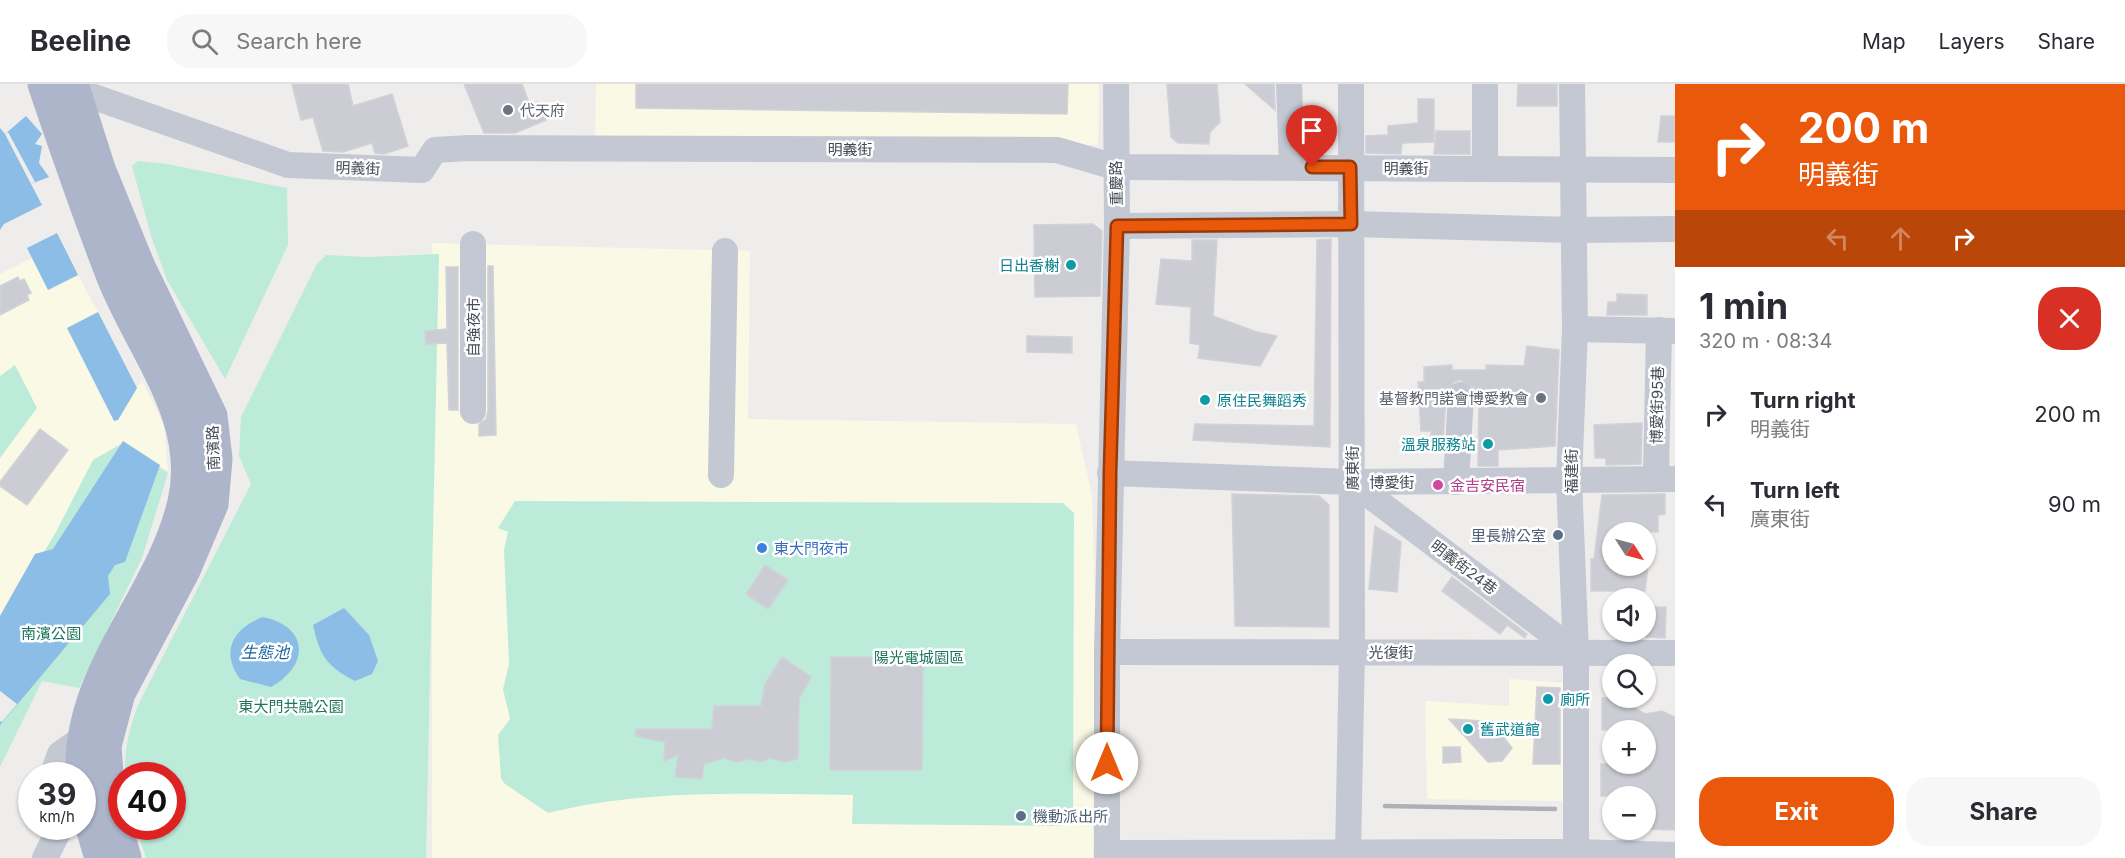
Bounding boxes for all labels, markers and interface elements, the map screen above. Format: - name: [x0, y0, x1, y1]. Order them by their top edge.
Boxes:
- search box: [167, 14, 587, 68]
- text: Beeline: [30, 24, 131, 58]
- icon: search: [188, 25, 221, 58]
- text: Search here: [236, 28, 362, 54]
- text: Map: [1862, 29, 1906, 54]
- text: Layers: [1939, 29, 2005, 54]
- text: Share: [2038, 29, 2095, 54]
- place label: 代天府: [520, 101, 565, 120]
- text: 200 m: [1798, 102, 1929, 153]
- marker: 代天府: [501, 103, 515, 117]
- pin: [1286, 105, 1337, 167]
- icon: right: [1699, 108, 1777, 186]
- icon: arrive: [1295, 114, 1328, 147]
- street label: 明義街: [827, 140, 873, 159]
- street label: 明義街: [335, 158, 381, 178]
- text: 明義街: [1798, 158, 1879, 191]
- street label: 明義街: [1383, 159, 1429, 178]
- street label: 重慶路: [1106, 160, 1126, 206]
- icon: left: [1821, 222, 1854, 255]
- icon: ahead: [1884, 222, 1917, 255]
- icon: right: [1947, 222, 1980, 255]
- place label: 日出香榭: [999, 256, 1059, 275]
- marker: 日出香榭: [1064, 258, 1078, 272]
- text: 1 min: [1699, 284, 1788, 328]
- button: close: [2038, 287, 2101, 350]
- street label: 自強夜市: [464, 297, 483, 357]
- text: 320 m · 08:34: [1699, 329, 1832, 353]
- street label: 博愛街95巷: [1647, 366, 1667, 444]
- text: Turn right: [1750, 387, 1856, 413]
- place label: 基督教門諾會博愛教會: [1379, 389, 1529, 408]
- place label: 原住民舞蹈秀: [1217, 391, 1307, 410]
- marker: 基督教門諾會博愛教會: [1534, 391, 1548, 405]
- marker: 原住民舞蹈秀: [1198, 393, 1212, 407]
- icon: right: [1699, 398, 1732, 431]
- text: 200 m: [2034, 401, 2101, 427]
- text: 明義街: [1750, 417, 1810, 441]
- street label: 南濱路: [203, 425, 223, 471]
- place label: 溫泉服務站: [1401, 435, 1476, 454]
- marker: 溫泉服務站: [1481, 437, 1495, 451]
- street label: 廣東街: [1343, 445, 1362, 491]
- street label: 福建街: [1562, 448, 1581, 494]
- street label: 博愛街: [1369, 473, 1415, 492]
- place label: 金吉安民宿: [1450, 476, 1525, 495]
- text: Turn left: [1750, 477, 1840, 503]
- marker: 金吉安民宿: [1431, 478, 1445, 492]
- icon: left: [1699, 488, 1732, 521]
- text: 90 m: [2048, 491, 2101, 517]
- text: 廣東街: [1750, 507, 1810, 531]
- north arrow: [1602, 522, 1656, 576]
- map controls: [1602, 522, 1656, 840]
- place label: 里長辦公室: [1471, 526, 1546, 545]
- marker: 里長辦公室: [1551, 528, 1565, 542]
- street label: 明義街24巷: [1427, 536, 1501, 598]
- place label: 東大門夜市: [774, 539, 849, 558]
- marker: 東大門夜市: [755, 541, 769, 555]
- button: sound: [1602, 588, 1656, 642]
- park label: 南濱公園: [21, 624, 81, 643]
- water label: 生態池: [241, 642, 291, 662]
- street label: 光復街: [1368, 643, 1414, 662]
- park label: 陽光電城園區: [874, 648, 964, 667]
- button: search: [1602, 654, 1656, 708]
- place label: 廁所: [1560, 690, 1590, 709]
- marker: 廁所: [1541, 692, 1555, 706]
- park label: 東大門共融公園: [238, 697, 344, 716]
- place label: 舊武道館: [1480, 720, 1540, 739]
- button: +: [1602, 720, 1656, 774]
- marker: 舊武道館: [1461, 722, 1475, 736]
- position arrow: [1075, 731, 1139, 795]
- speed limit sign: 40: [108, 762, 186, 840]
- text: 39: [38, 776, 76, 812]
- button: Exit: [1699, 777, 1894, 846]
- button: Share: [1906, 777, 2101, 846]
- button: −: [1602, 786, 1656, 840]
- text: km/h: [39, 807, 75, 826]
- place label: 機動派出所: [1033, 807, 1108, 826]
- marker: 機動派出所: [1014, 809, 1028, 823]

